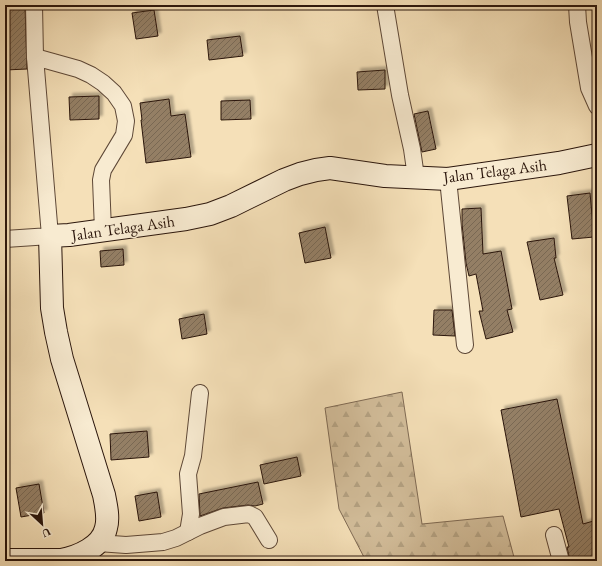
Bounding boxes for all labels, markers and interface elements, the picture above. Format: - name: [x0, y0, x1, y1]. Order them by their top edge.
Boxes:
- street label: Jalan Telaga Asih: [440, 154, 548, 188]
- street label: Jalan Telaga Asih: [68, 210, 176, 246]
- north arrow: [22, 504, 62, 544]
- text: U: [39, 525, 53, 541]

